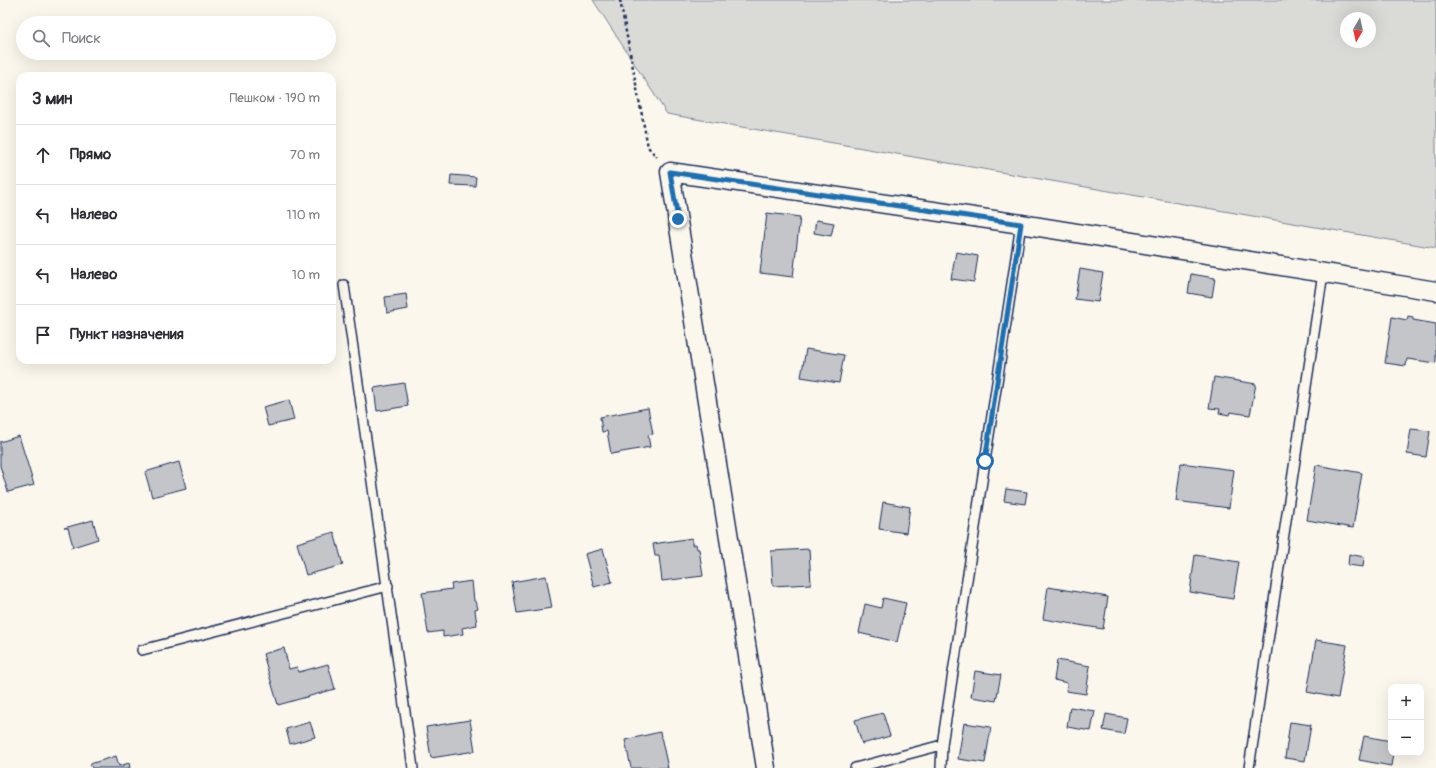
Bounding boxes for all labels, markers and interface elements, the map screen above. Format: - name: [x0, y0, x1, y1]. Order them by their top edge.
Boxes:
- north arrow: [1340, 12, 1376, 48]
- search box: [16, 16, 336, 60]
- icon: search: [30, 27, 52, 49]
- text: Поиск: [62, 29, 101, 48]
- text: 3 мин: [32, 88, 72, 109]
- text: Пешком · 190 m: [229, 90, 320, 106]
- icon: ahead: [32, 144, 54, 166]
- text: Прямо: [70, 145, 111, 164]
- text: 70 m: [290, 147, 320, 163]
- icon: left: [32, 204, 54, 226]
- text: Налево: [70, 205, 117, 224]
- text: 110 m: [287, 207, 320, 223]
- route end: [669, 210, 687, 228]
- icon: left: [32, 264, 54, 286]
- text: Налево: [70, 265, 117, 284]
- text: 10 m: [292, 267, 320, 283]
- icon: arrive: [32, 324, 54, 346]
- text: Пункт назначения: [70, 325, 184, 344]
- route start: [976, 452, 994, 470]
- map controls: [1388, 684, 1424, 756]
- button: +: [1388, 684, 1424, 720]
- button: −: [1388, 720, 1424, 756]

